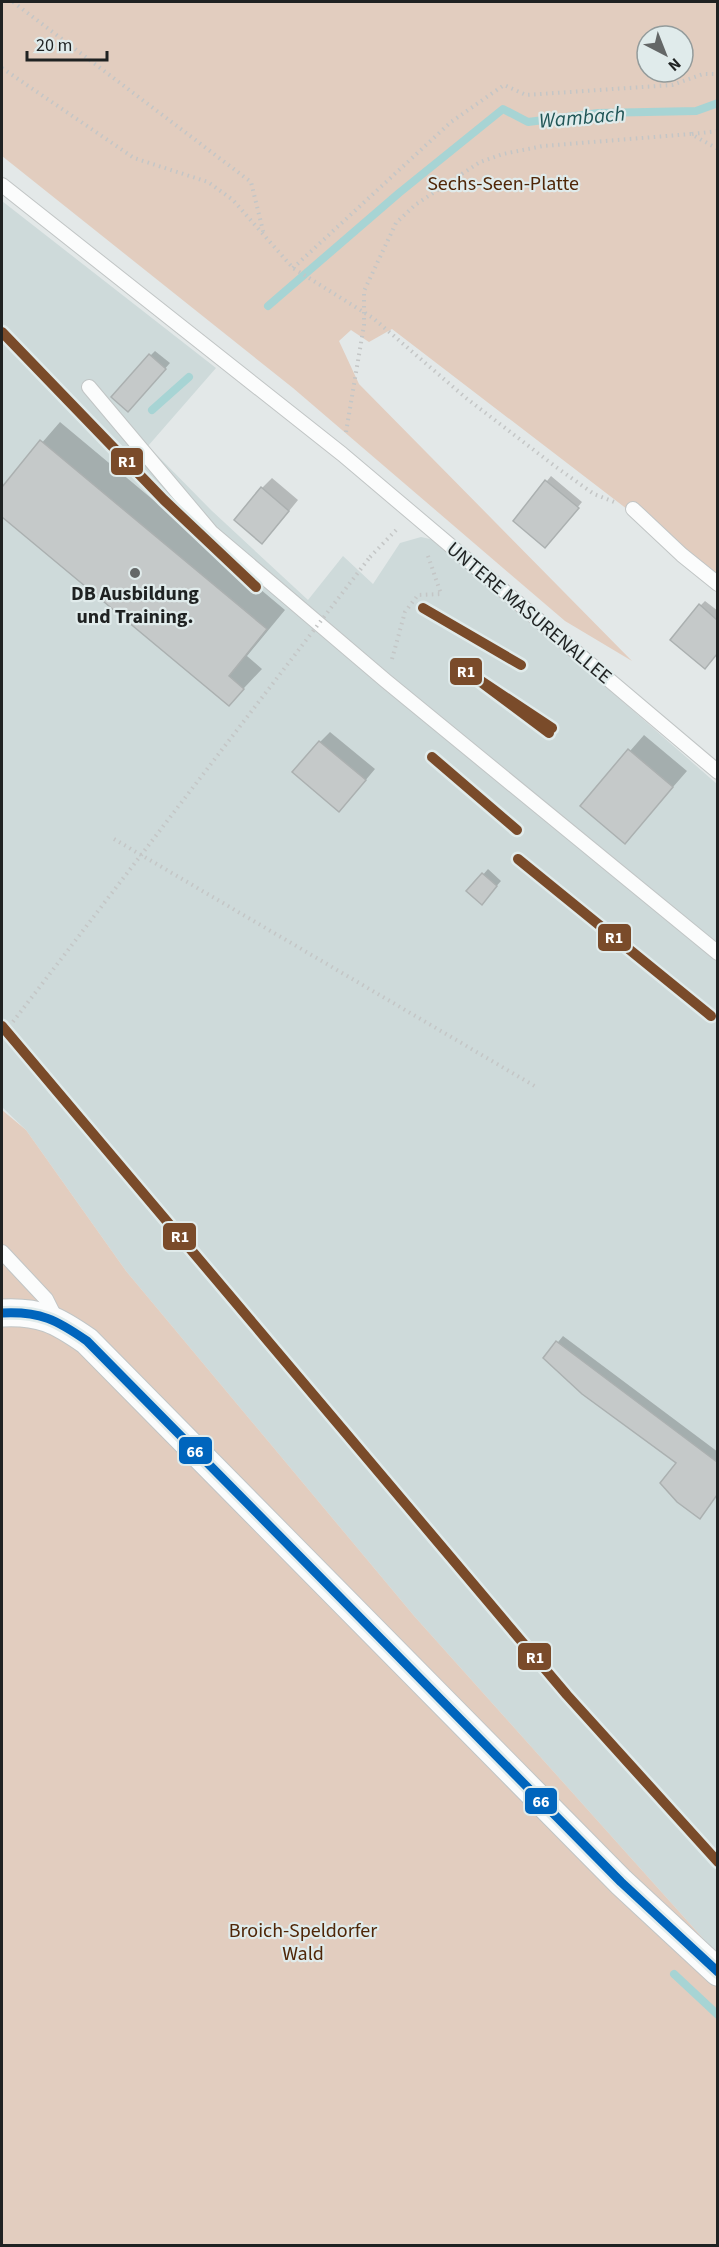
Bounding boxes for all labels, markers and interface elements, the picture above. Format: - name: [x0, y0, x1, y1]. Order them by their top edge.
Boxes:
- scale bar: [27, 24, 106, 62]
- north arrow: [635, 24, 695, 84]
- text: 20 m: [36, 33, 72, 58]
- text: N: [663, 53, 686, 76]
- water label: Wambach: [538, 98, 626, 136]
- park label: Sechs-Seen-Platte: [427, 170, 579, 198]
- line badge: R1: [110, 447, 144, 476]
- text: R1: [118, 451, 136, 473]
- street label: UNTERE MASURENALLEE: [440, 535, 618, 691]
- marker: DB Ausbildung und Training.: [128, 566, 142, 580]
- place label: DB Ausbildung und Training.: [71, 580, 199, 631]
- line badge: R1: [449, 657, 483, 686]
- text: R1: [457, 661, 475, 683]
- line badge: R1: [597, 923, 632, 952]
- text: R1: [605, 927, 623, 949]
- line badge: R1: [162, 1222, 197, 1251]
- text: R1: [171, 1226, 189, 1248]
- line badge: 66: [178, 1436, 213, 1465]
- text: 66: [187, 1441, 203, 1463]
- line badge: R1: [517, 1642, 552, 1671]
- text: R1: [526, 1647, 544, 1669]
- line badge: 66: [524, 1787, 558, 1815]
- text: 66: [533, 1791, 549, 1813]
- park label: Broich-Speldorfer Wald: [229, 1917, 377, 1968]

